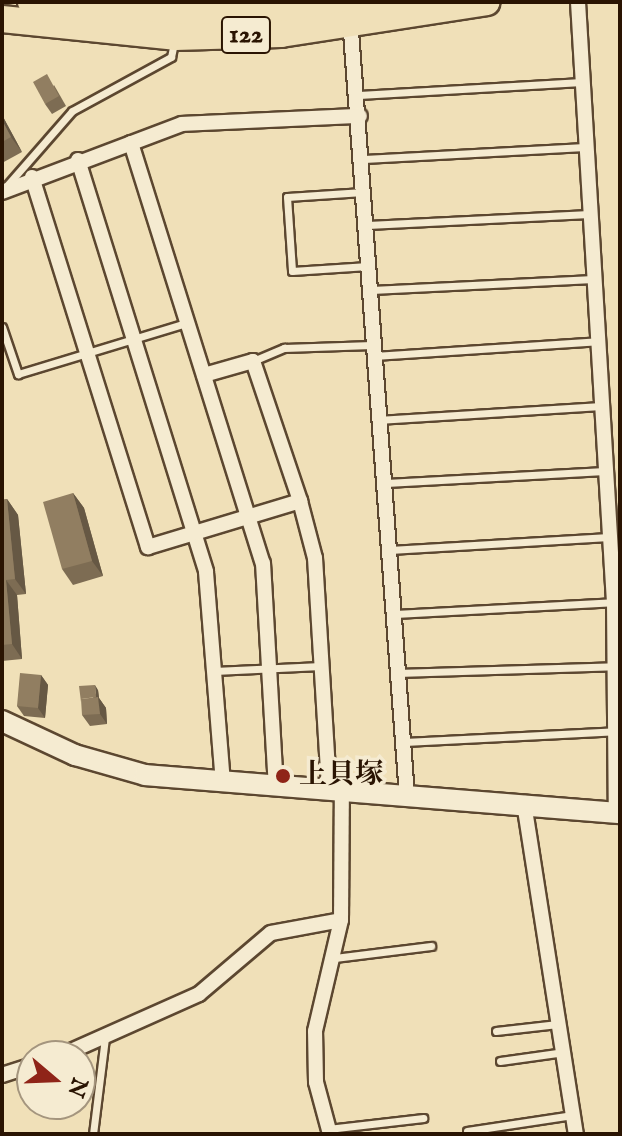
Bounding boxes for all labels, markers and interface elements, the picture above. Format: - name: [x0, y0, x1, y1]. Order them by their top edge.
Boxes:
- road number: 122: [220, 13, 272, 57]
- place label: 上貝塚: [299, 759, 383, 793]
- marker: 上貝塚: [274, 767, 292, 785]
- north arrow: [16, 1040, 96, 1120]
- text: N: [60, 1074, 93, 1101]

